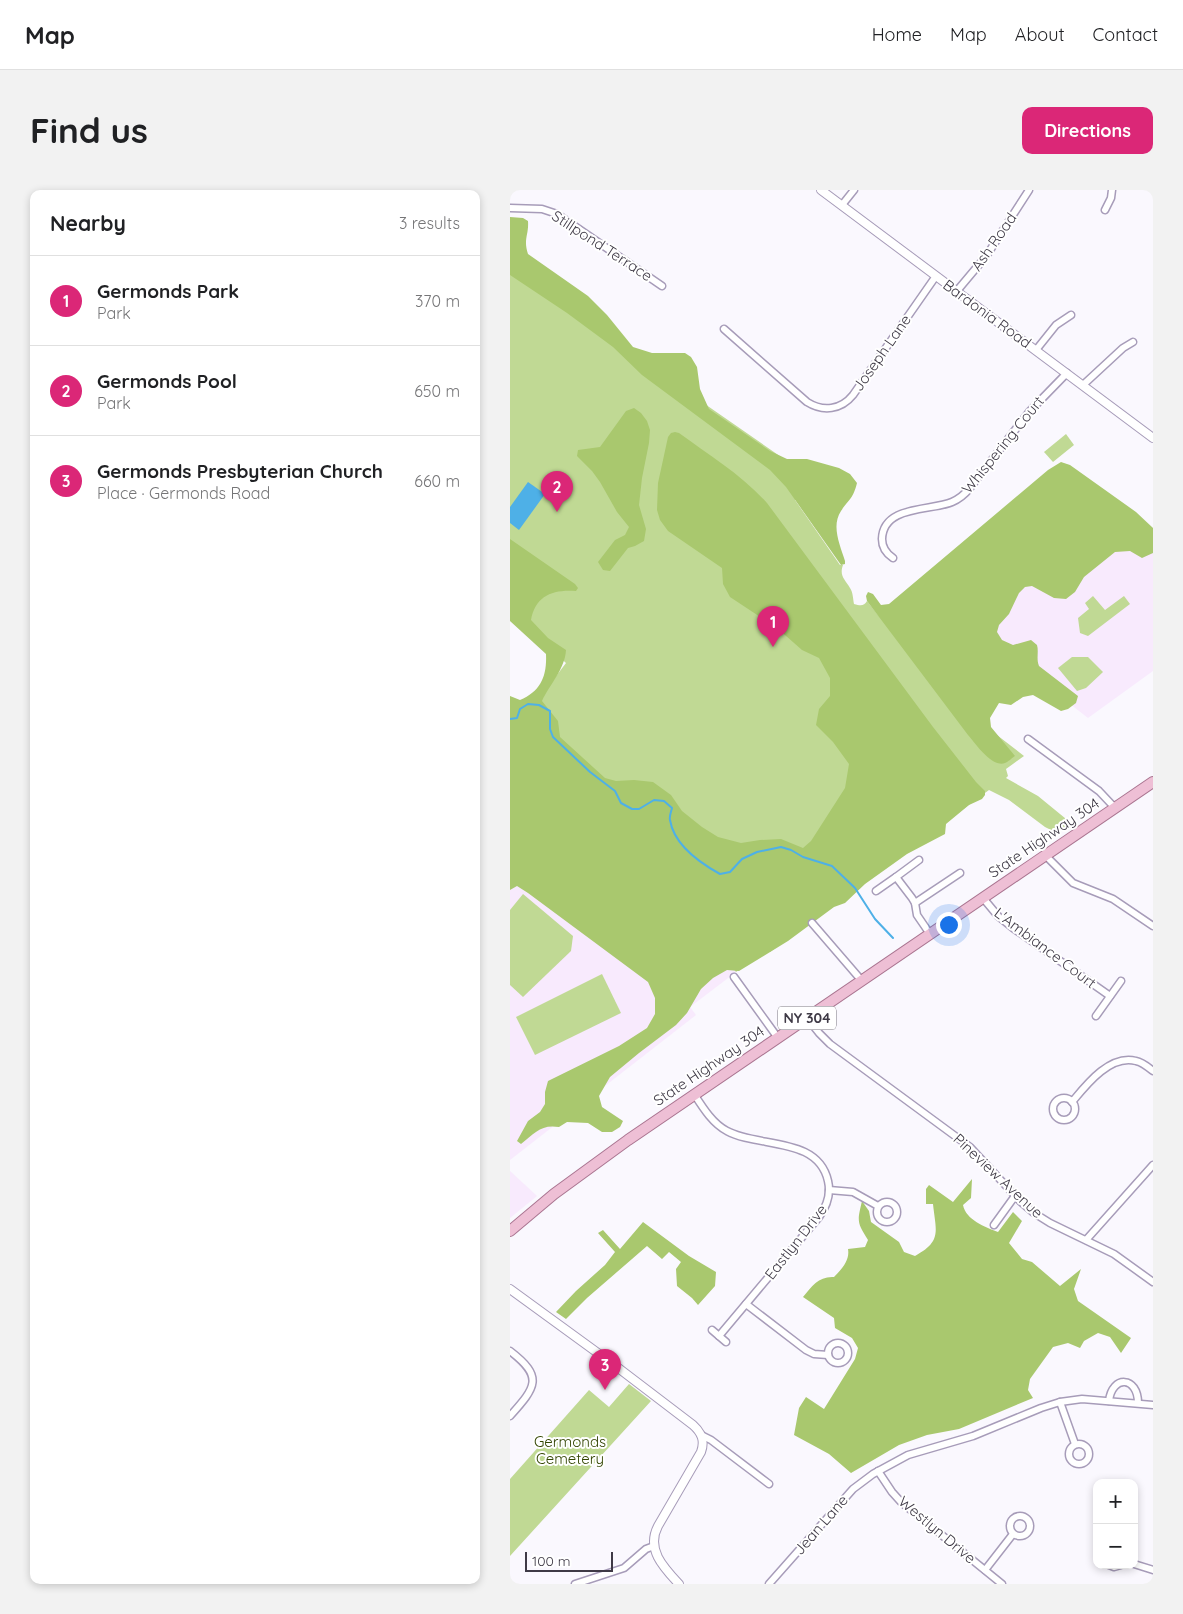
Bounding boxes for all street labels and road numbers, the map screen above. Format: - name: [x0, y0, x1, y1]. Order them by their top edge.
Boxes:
- street label: Stillpond Terrace: [548, 206, 656, 285]
- street label: Ash Road: [967, 209, 1020, 274]
- street label: Bardonia Road: [939, 275, 1035, 352]
- street label: Joseph Lane: [848, 311, 915, 395]
- street label: Whispering Court: [957, 392, 1048, 497]
- street label: State Highway 304: [985, 793, 1103, 882]
- street label: L'Ambiance Court: [990, 903, 1100, 992]
- road number: NY 304: [778, 1006, 836, 1030]
- street label: State Highway 304: [650, 1021, 768, 1110]
- street label: Pineview Avenue: [950, 1129, 1047, 1222]
- street label: Eastlyn Drive: [760, 1200, 831, 1283]
- street label: Jean Lane: [789, 1491, 852, 1559]
- street label: Westlyn Drive: [895, 1492, 980, 1568]

